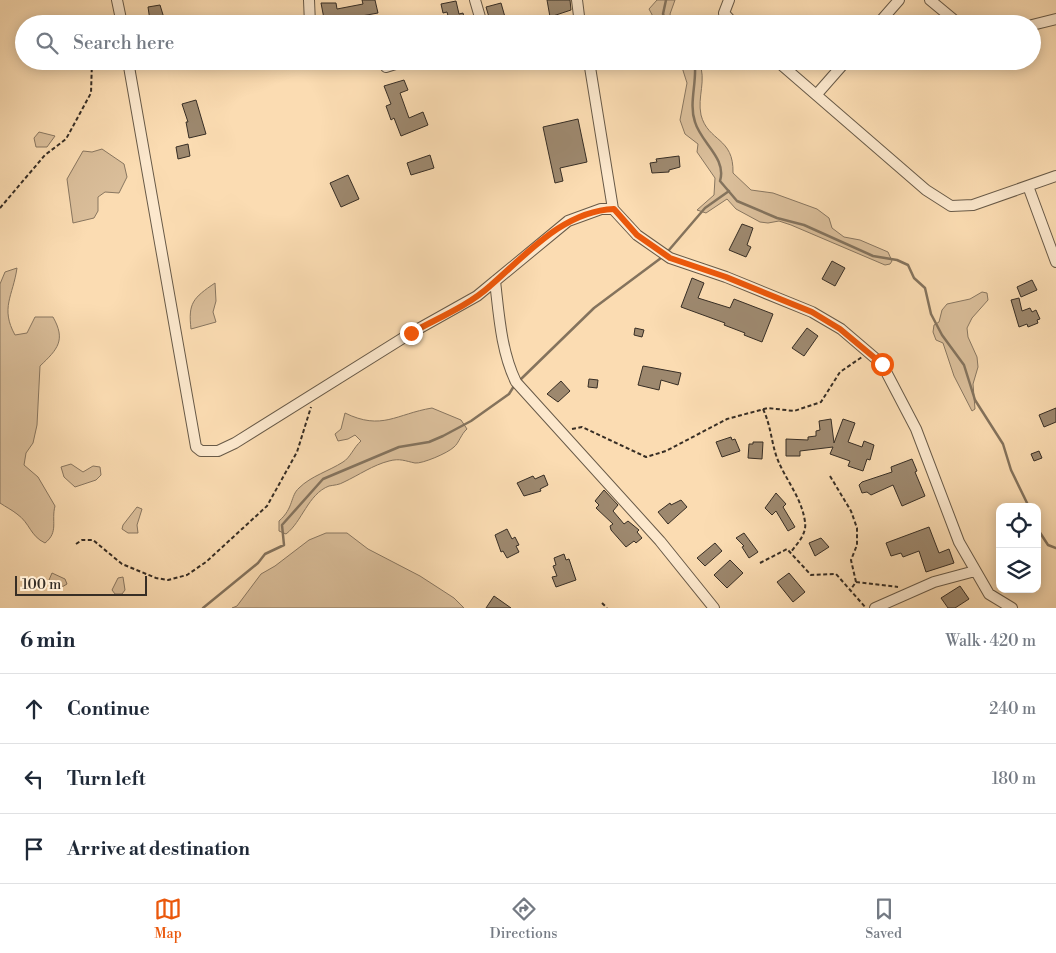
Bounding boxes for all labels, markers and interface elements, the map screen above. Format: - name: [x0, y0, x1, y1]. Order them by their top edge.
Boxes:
- search box: [15, 15, 1041, 70]
- icon: search: [33, 29, 61, 57]
- text: Search here: [73, 31, 174, 55]
- route end: [400, 322, 423, 345]
- route start: [871, 353, 894, 376]
- map controls: [996, 503, 1041, 593]
- button: locate: [996, 503, 1041, 548]
- button: layers: [996, 548, 1041, 593]
- scale bar: [15, 573, 148, 596]
- text: 100 m: [22, 576, 61, 594]
- text: 6 min: [20, 628, 75, 654]
- text: Walk · 420 m: [946, 631, 1036, 651]
- icon: ahead: [20, 695, 48, 723]
- text: Continue: [67, 697, 150, 721]
- text: 240 m: [989, 699, 1036, 719]
- icon: left: [20, 765, 48, 793]
- text: Turn left: [67, 767, 146, 791]
- text: 180 m: [992, 769, 1036, 789]
- icon: arrive: [20, 835, 48, 863]
- text: Arrive at destination: [67, 837, 250, 861]
- tab: Map: [154, 895, 182, 943]
- tab: Directions: [490, 895, 557, 943]
- tab: Saved: [865, 895, 902, 943]

